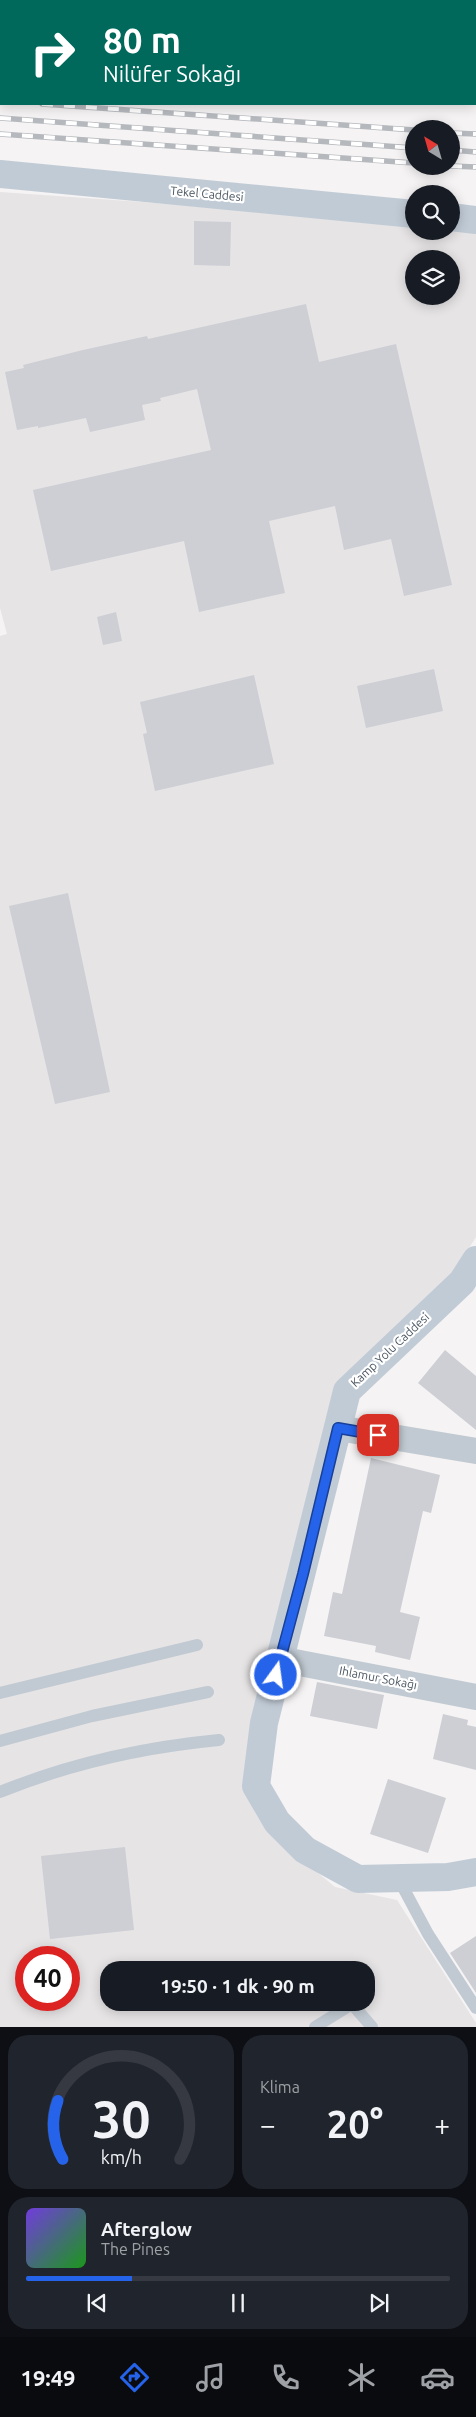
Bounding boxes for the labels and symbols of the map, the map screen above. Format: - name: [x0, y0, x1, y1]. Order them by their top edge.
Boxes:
- north arrow: [405, 120, 460, 175]
- street label: Tekel Caddesi: [170, 184, 244, 203]
- street label: Kamp Yolu Caddesi: [348, 1310, 431, 1389]
- pin: [357, 1414, 399, 1456]
- position arrow: [249, 1648, 301, 1700]
- street label: Ihlamur Sokağı: [338, 1664, 418, 1691]
- speed limit sign: 40: [15, 1946, 80, 2011]

